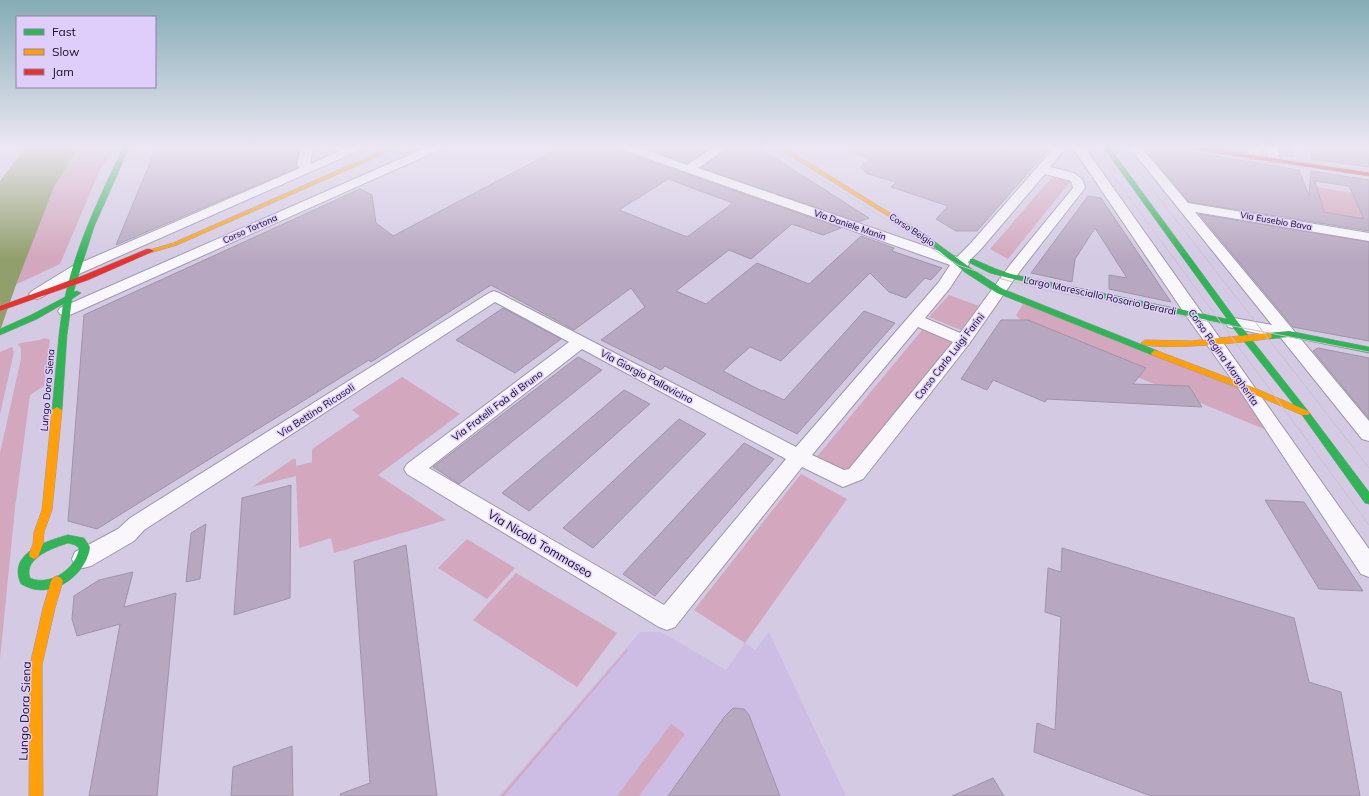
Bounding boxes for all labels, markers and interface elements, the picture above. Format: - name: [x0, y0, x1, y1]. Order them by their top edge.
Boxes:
- legend: [16, 16, 156, 88]
- text: Fast: [52, 24, 76, 39]
- text: Slow: [52, 44, 80, 59]
- text: Jam: [52, 64, 74, 79]
- street label: Via Daniele Manin: [813, 207, 888, 242]
- street label: Via Eusebio Bava: [1239, 209, 1313, 232]
- street label: Corso Belgio: [887, 211, 937, 248]
- street label: Corso Tortona: [221, 212, 279, 245]
- street label: Largo Maresciallo Rosario Berardi: [1022, 273, 1177, 318]
- street label: Corso Regina Margherita: [1185, 306, 1262, 408]
- street label: Corso Carlo Luigi Farini: [912, 310, 987, 402]
- street label: Via Giorgio Pallavicino: [598, 346, 696, 407]
- street label: Lungo Dora Siena: [37, 348, 58, 432]
- street label: Via Fratelli Faà di Bruno: [449, 367, 546, 444]
- street label: Via Bettino Ricasoli: [275, 381, 357, 440]
- street label: Via Nicolò Tommaseo: [485, 506, 596, 581]
- street label: Lungo Dora Siena: [15, 661, 34, 761]

